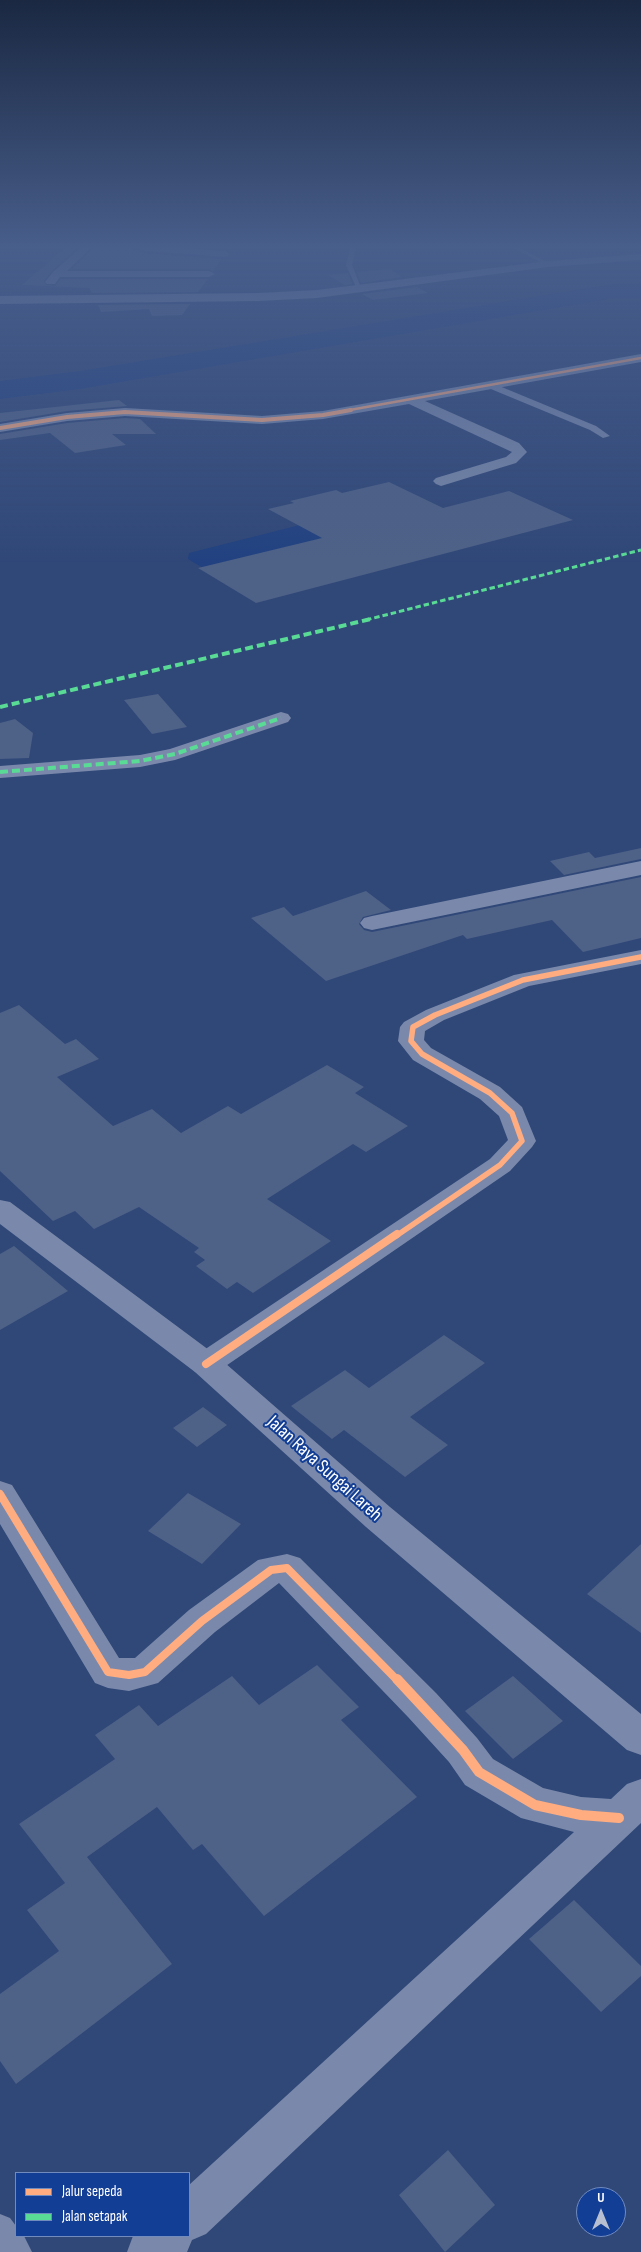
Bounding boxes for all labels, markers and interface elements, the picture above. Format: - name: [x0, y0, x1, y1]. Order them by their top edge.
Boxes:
- street label: Jalan Raya Sungai Lareh: [262, 1411, 386, 1527]
- legend: [15, 2172, 190, 2237]
- text: Jalur sepeda: [62, 2182, 122, 2201]
- north arrow: [576, 2187, 626, 2237]
- text: U: [597, 2189, 605, 2206]
- text: Jalan setapak: [62, 2207, 128, 2226]

